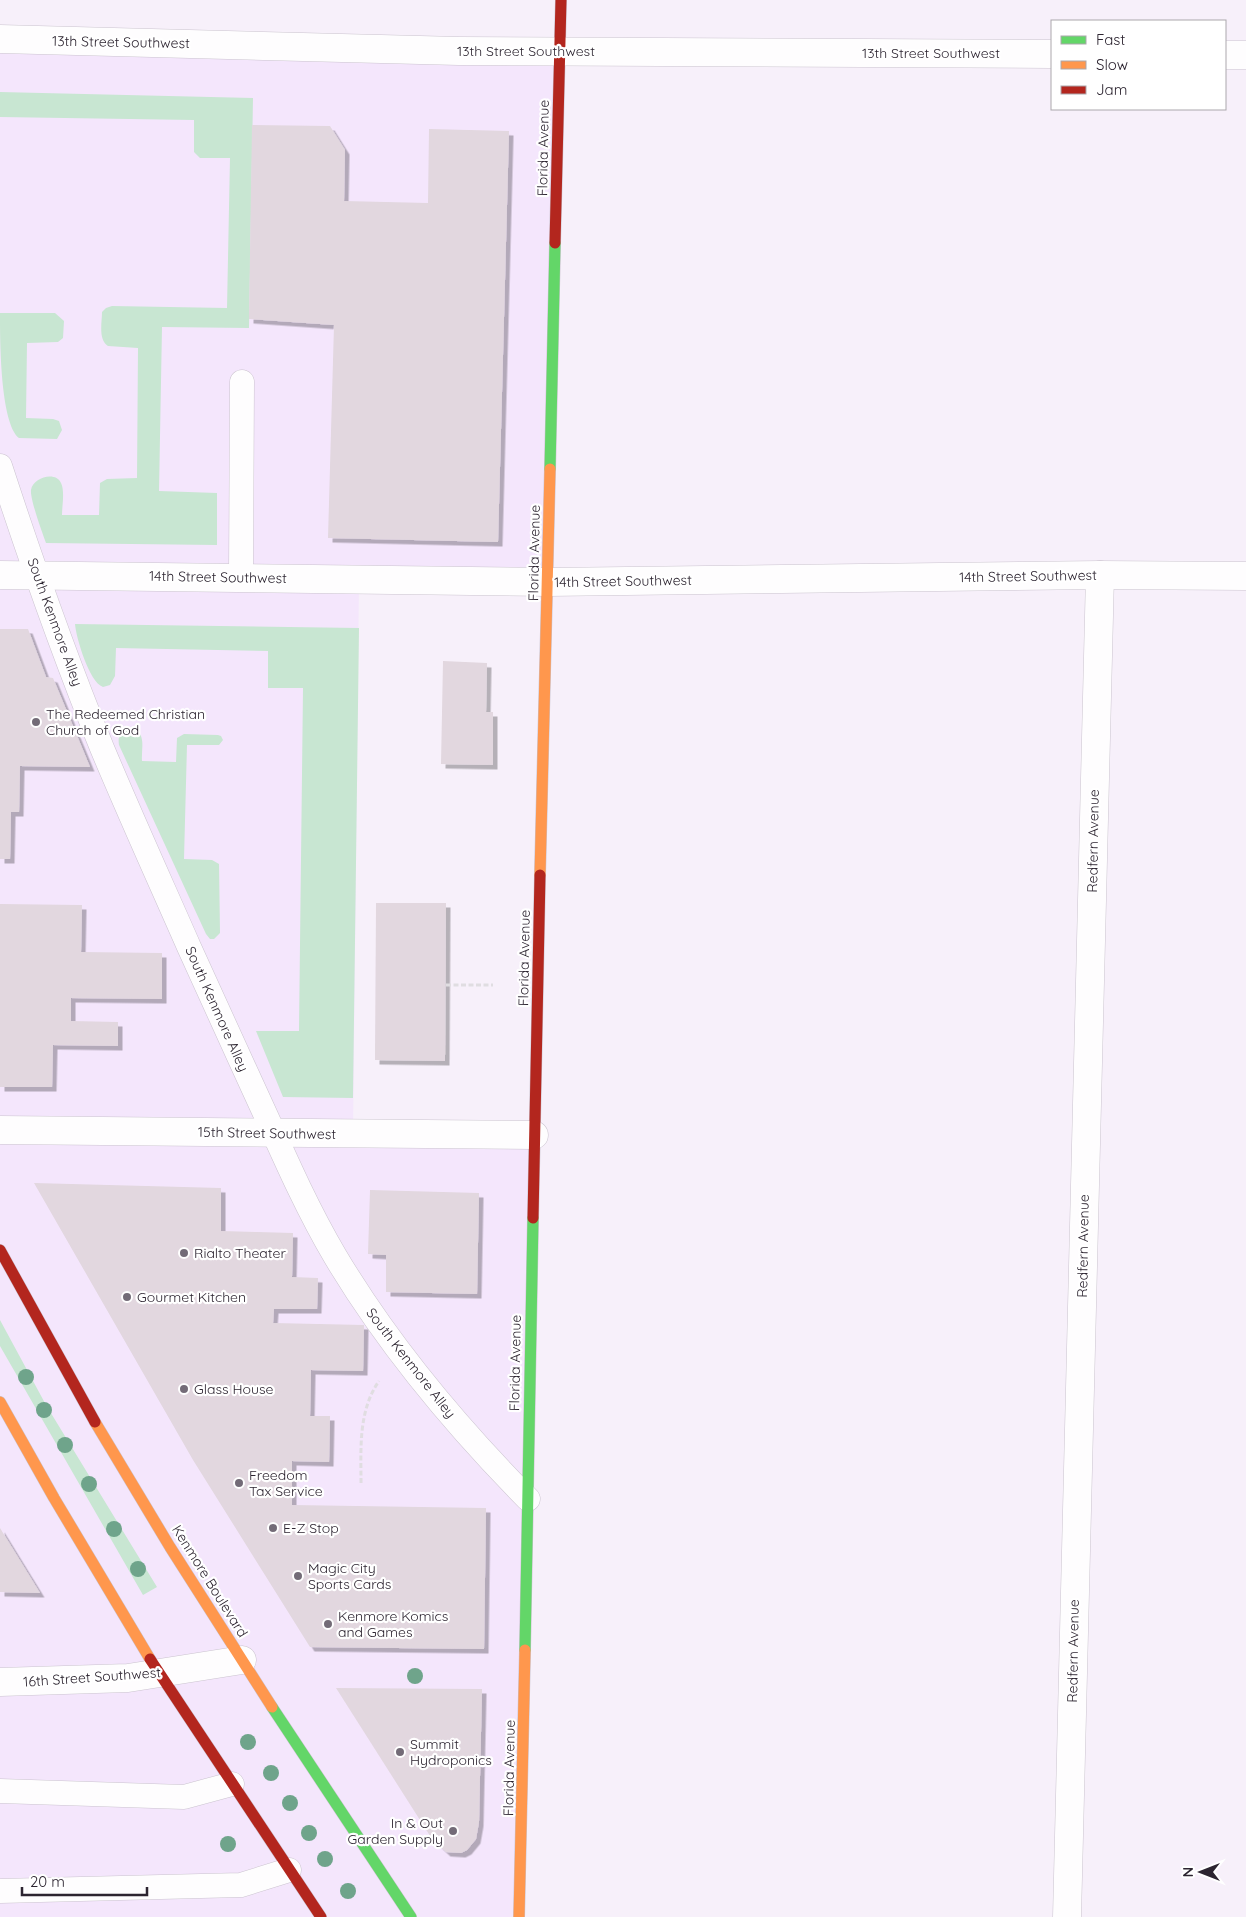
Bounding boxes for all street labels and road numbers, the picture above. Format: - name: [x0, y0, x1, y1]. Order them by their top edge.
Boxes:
- street label: 13th Street Southwest: [52, 32, 190, 52]
- street label: 13th Street Southwest: [457, 42, 595, 60]
- street label: 13th Street Southwest: [862, 44, 1000, 62]
- street label: Florida Avenue: [533, 100, 553, 196]
- street label: Florida Avenue: [524, 505, 544, 601]
- street label: South Kenmore Alley: [23, 555, 87, 689]
- street label: 14th Street Southwest: [959, 566, 1097, 586]
- street label: 14th Street Southwest: [149, 567, 287, 587]
- street label: 14th Street Southwest: [554, 571, 692, 591]
- street label: Redfern Avenue: [1083, 789, 1103, 893]
- street label: Florida Avenue: [514, 910, 534, 1006]
- street label: South Kenmore Alley: [181, 944, 253, 1074]
- street label: 15th Street Southwest: [198, 1123, 336, 1143]
- street label: Redfern Avenue: [1073, 1194, 1093, 1298]
- street label: South Kenmore Alley: [362, 1304, 460, 1422]
- street label: Florida Avenue: [505, 1315, 525, 1411]
- street label: Kenmore Boulevard: [168, 1521, 252, 1641]
- street label: Redfern Avenue: [1063, 1599, 1083, 1703]
- street label: 16th Street Southwest: [23, 1663, 162, 1691]
- street label: Florida Avenue: [499, 1720, 519, 1816]

